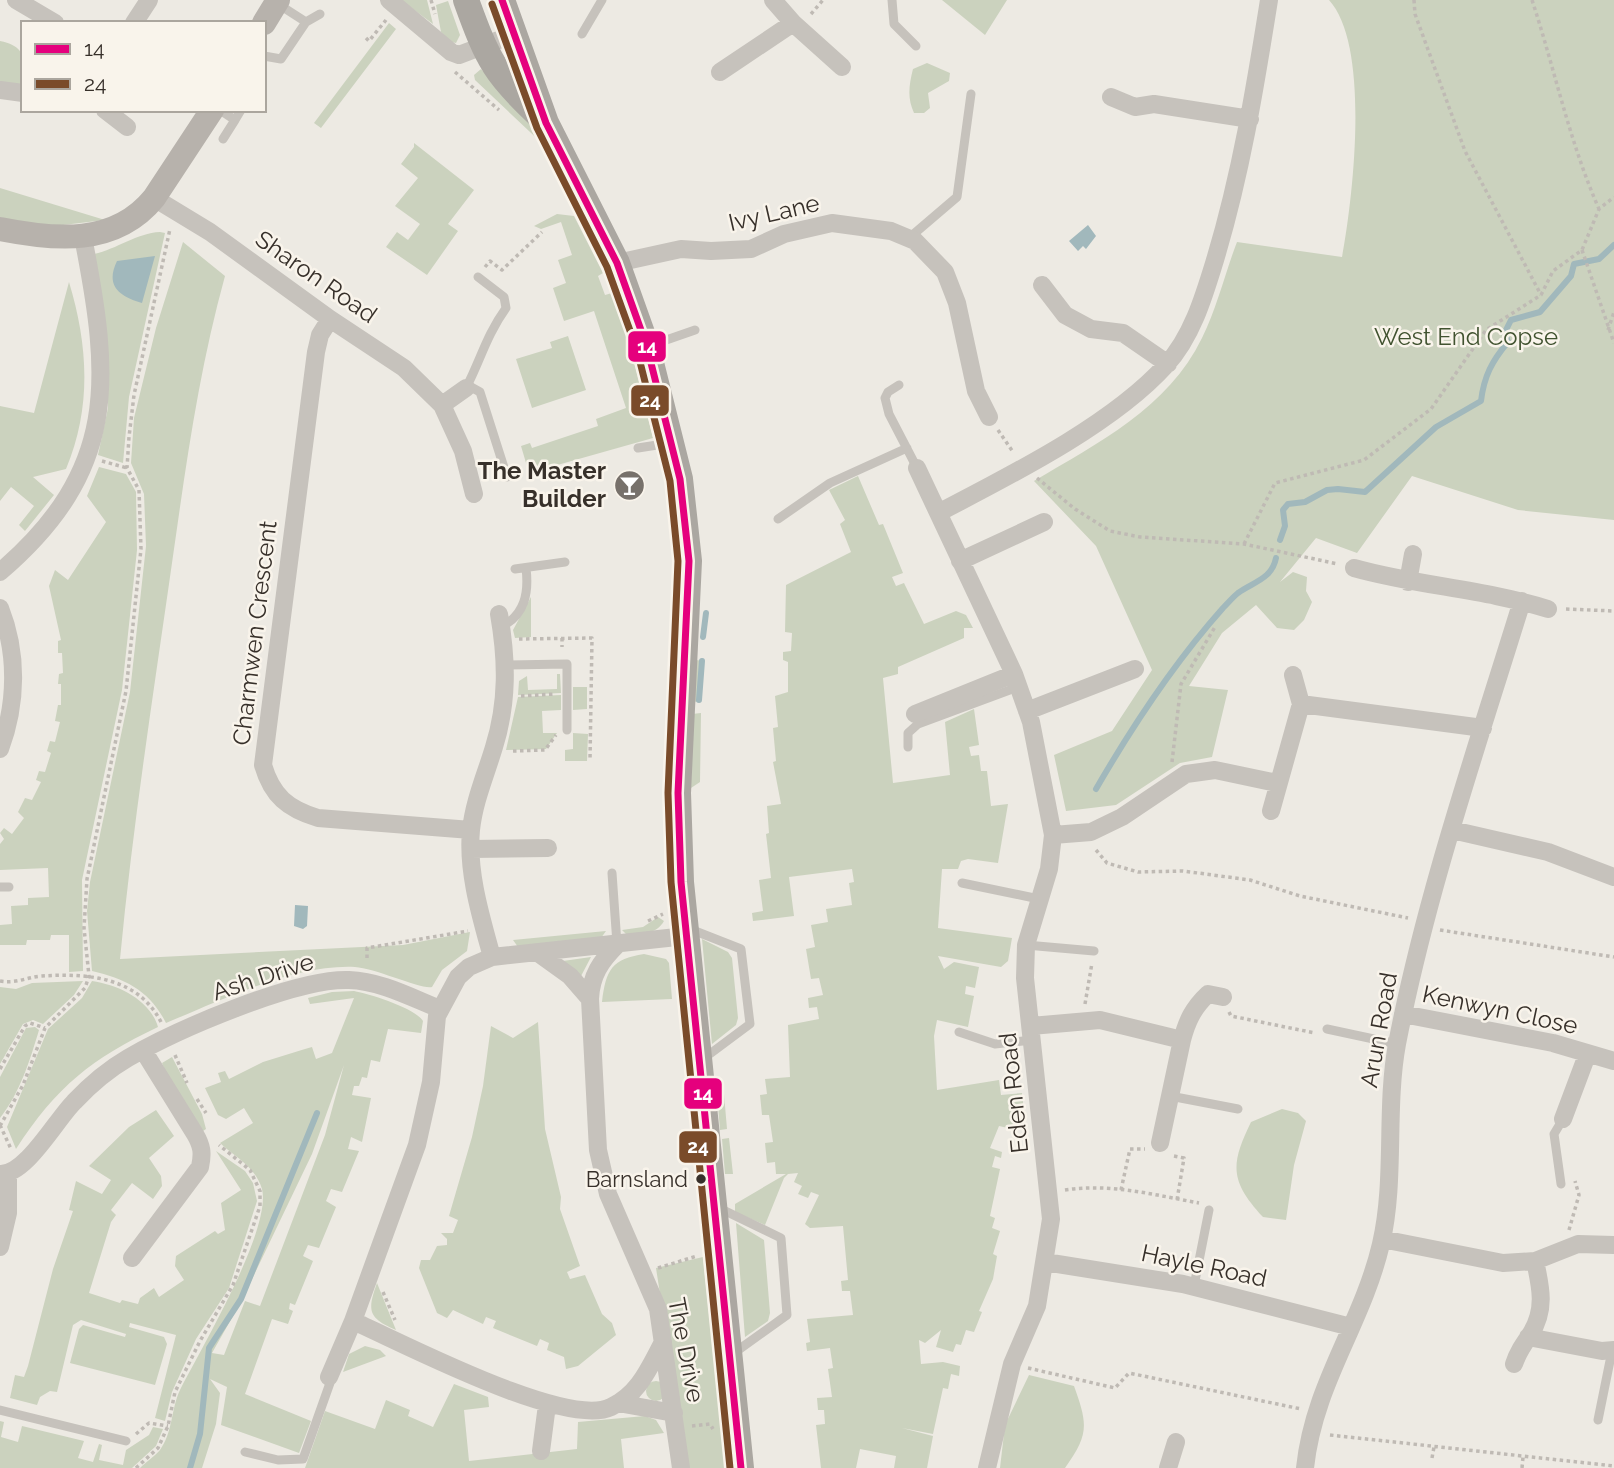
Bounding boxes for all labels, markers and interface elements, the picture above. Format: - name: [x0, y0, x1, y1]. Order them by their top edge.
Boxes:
- legend: [21, 21, 266, 112]
- text: 14: [84, 36, 104, 61]
- text: 24: [84, 71, 106, 96]
- street label: Ivy Lane: [726, 188, 822, 237]
- street label: Sharon Road: [250, 224, 383, 329]
- park label: West End Copse: [1374, 322, 1558, 351]
- line badge: 14: [627, 330, 667, 363]
- text: 14: [637, 335, 657, 357]
- line badge: 24: [630, 384, 670, 417]
- text: 24: [639, 389, 661, 411]
- place label: The Master Builder: [478, 456, 606, 513]
- bar icon: The Master Builder: [612, 468, 646, 502]
- street label: Charmwen Crescent: [226, 519, 283, 747]
- street label: Ash Drive: [208, 947, 317, 1007]
- street label: Arun Road: [1354, 970, 1403, 1090]
- street label: Kenwyn Close: [1420, 979, 1580, 1040]
- street label: Eden Road: [993, 1031, 1034, 1155]
- line badge: 14: [683, 1077, 723, 1110]
- text: 14: [693, 1082, 713, 1104]
- line badge: 24: [678, 1130, 718, 1164]
- text: 24: [687, 1135, 709, 1157]
- place label: Barnsland: [586, 1166, 688, 1192]
- marker: Barnsland: [694, 1172, 708, 1186]
- street label: Hayle Road: [1139, 1238, 1270, 1293]
- street label: The Drive: [662, 1295, 711, 1405]

